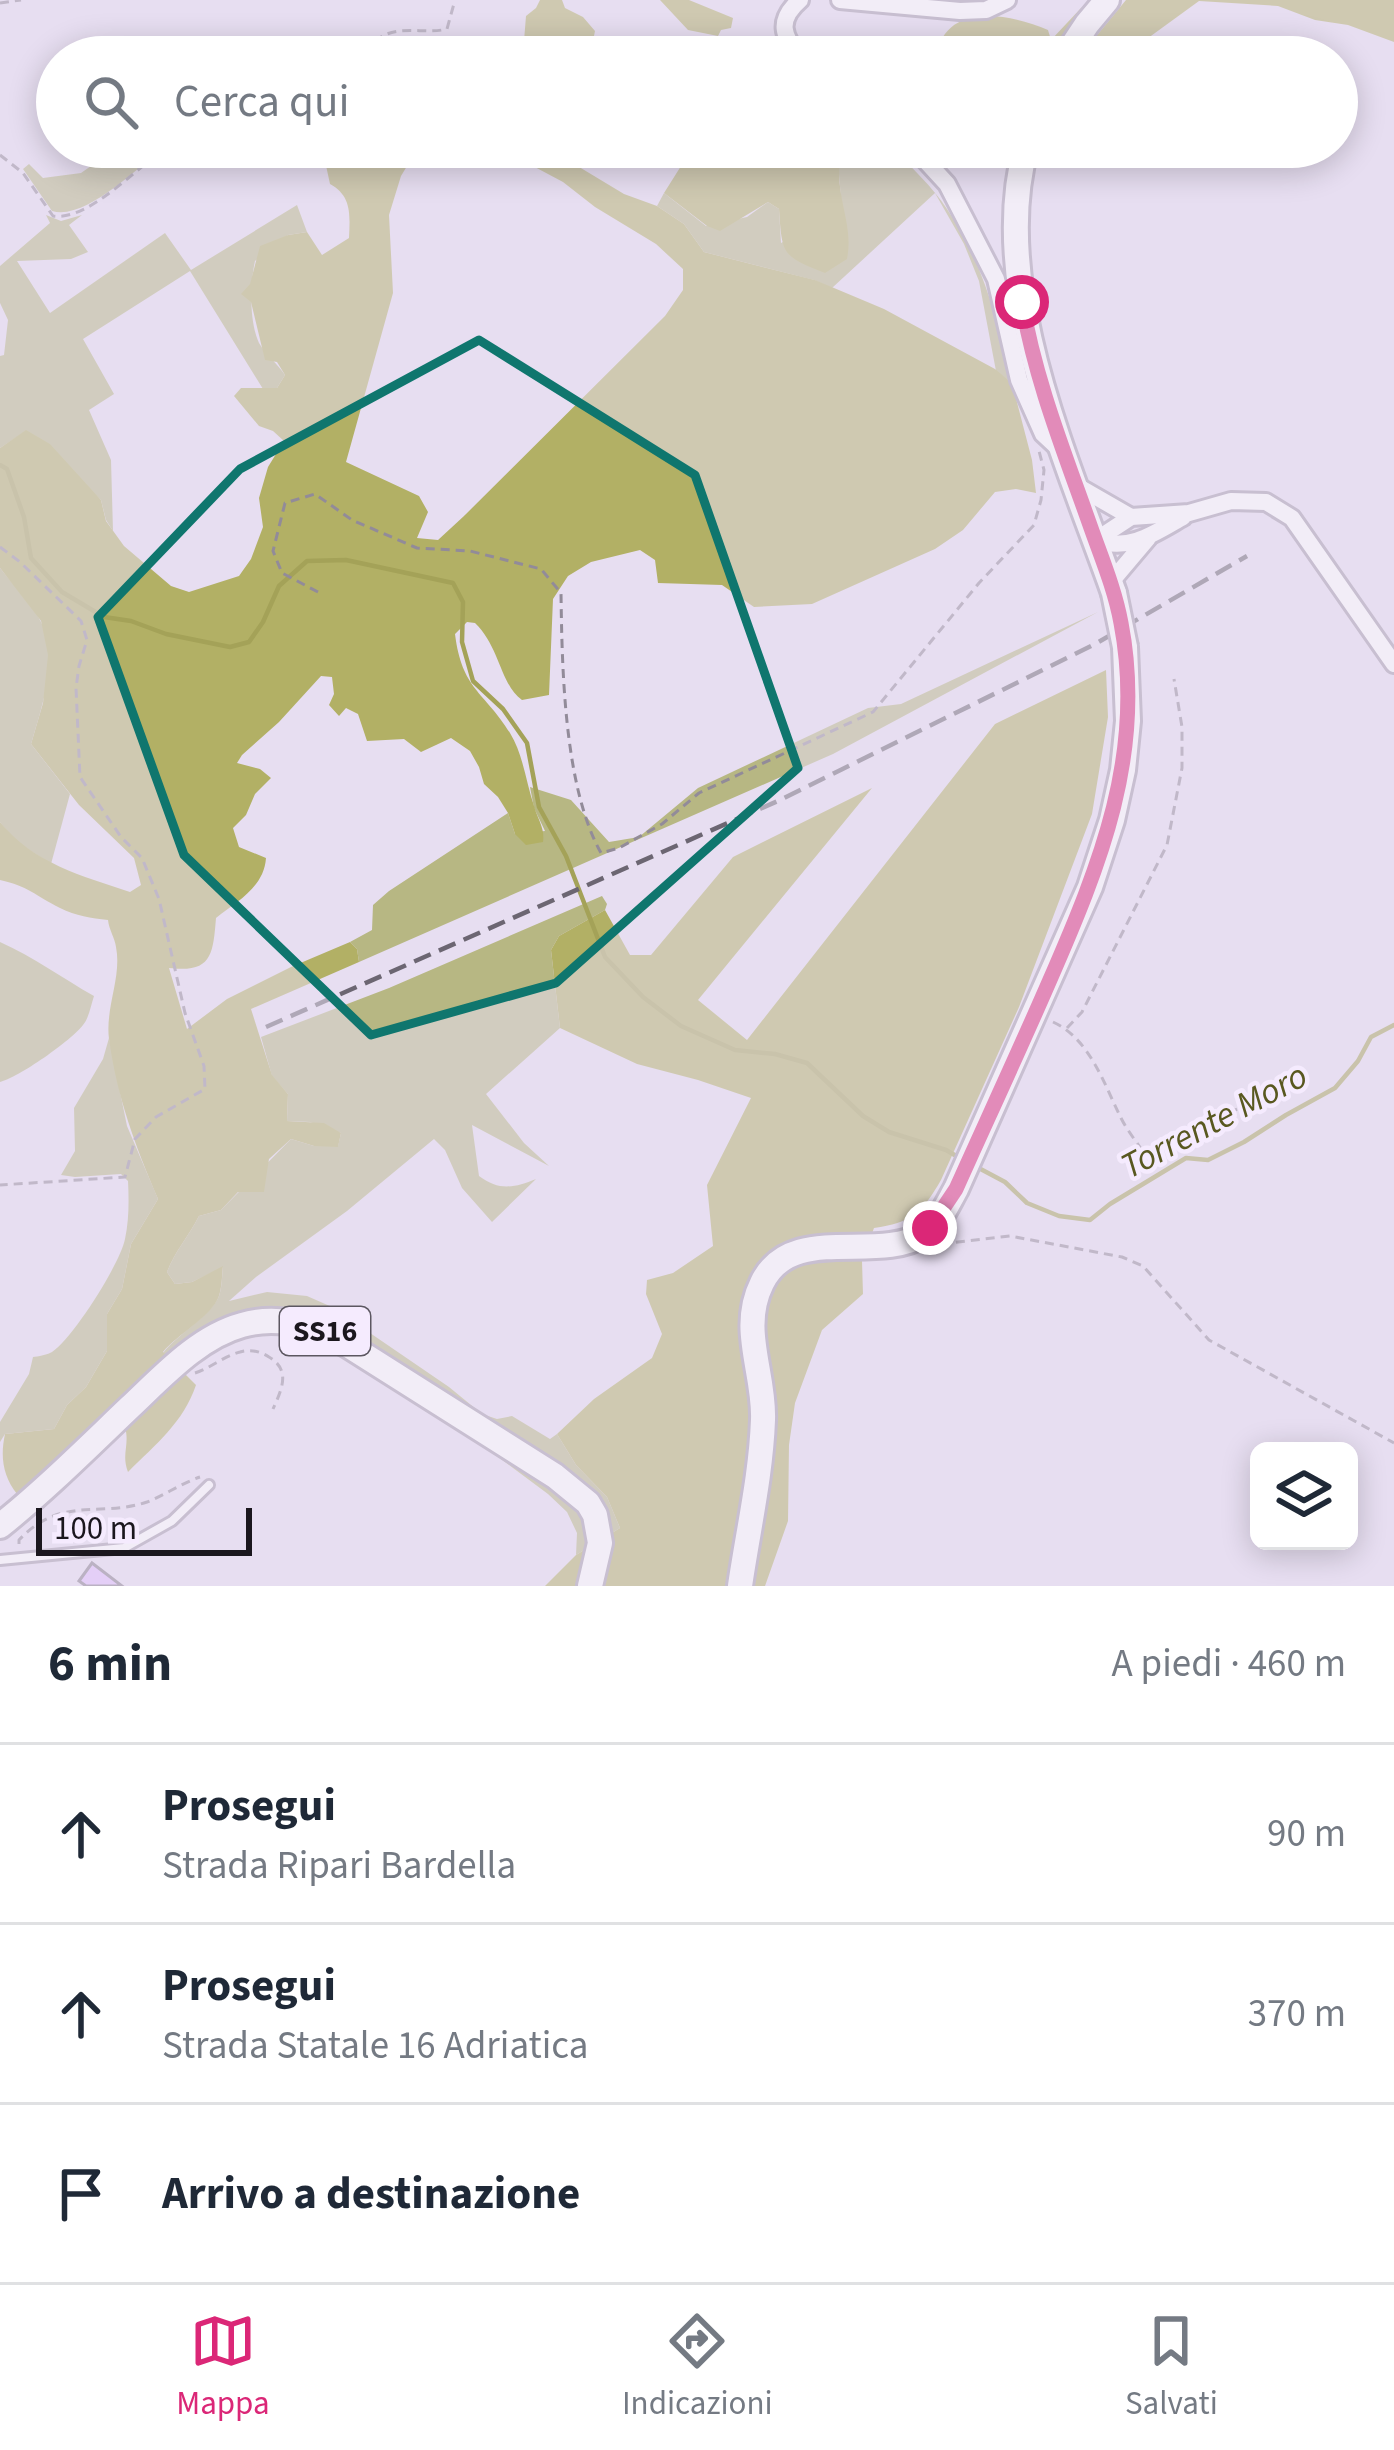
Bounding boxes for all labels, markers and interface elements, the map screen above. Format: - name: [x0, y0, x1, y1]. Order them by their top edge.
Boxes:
- search box: [36, 36, 1358, 168]
- icon: search: [78, 69, 144, 135]
- text: Cerca qui: [174, 70, 349, 134]
- route start: [995, 275, 1049, 329]
- water label: Torrente Moro: [1112, 1050, 1316, 1192]
- route end: [903, 1201, 957, 1255]
- road number: SS16: [280, 1307, 370, 1355]
- map controls: [1250, 1442, 1358, 1550]
- button: layers: [1250, 1442, 1358, 1550]
- scale bar: [36, 1502, 252, 1555]
- text: 100 m: [54, 1505, 137, 1552]
- text: 6 min: [48, 1628, 172, 1700]
- text: A piedi · 460 m: [1112, 1636, 1346, 1692]
- text: Prosegui: [162, 1774, 336, 1838]
- icon: ahead: [48, 1801, 114, 1867]
- text: 90 m: [1267, 1806, 1346, 1862]
- text: Strada Ripari Bardella: [162, 1838, 516, 1894]
- text: Prosegui: [162, 1954, 336, 2018]
- icon: ahead: [48, 1981, 114, 2047]
- text: 370 m: [1248, 1986, 1346, 2042]
- text: Strada Statale 16 Adriatica: [162, 2018, 588, 2074]
- icon: arrive: [48, 2161, 114, 2227]
- text: Arrivo a destinazione: [162, 2162, 580, 2226]
- tab: Mappa: [176, 2308, 270, 2427]
- tab: Indicazioni: [622, 2308, 773, 2427]
- tab: Salvati: [1125, 2308, 1218, 2427]

